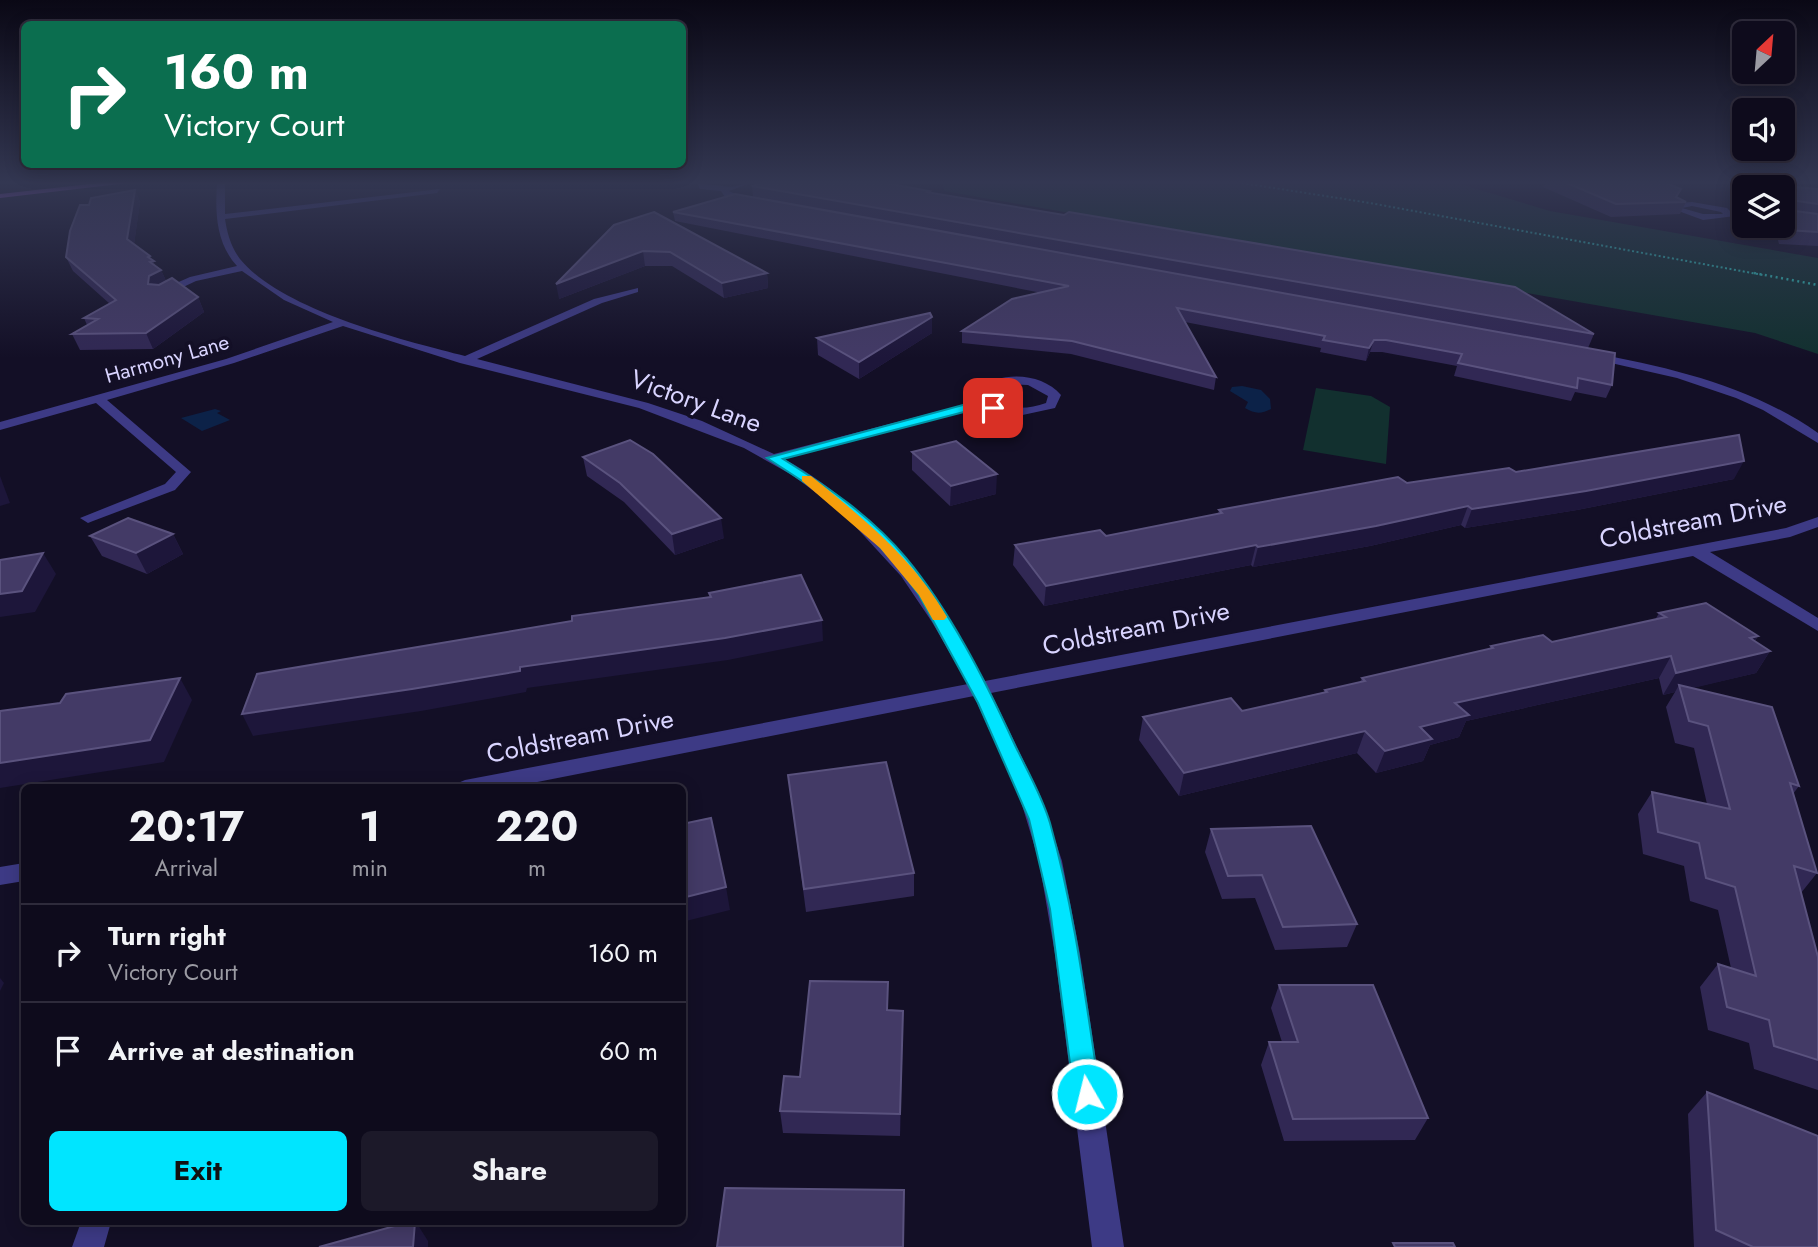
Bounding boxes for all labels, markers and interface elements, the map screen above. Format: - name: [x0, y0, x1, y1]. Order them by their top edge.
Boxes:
- north arrow: [1732, 21, 1796, 84]
- map controls: [1732, 21, 1795, 238]
- text: 160 m: [164, 37, 309, 107]
- icon: right: [49, 49, 140, 140]
- button: sound: [1732, 98, 1795, 161]
- text: Victory Court: [164, 102, 344, 148]
- button: layers: [1732, 175, 1795, 238]
- street label: Harmony Lane: [101, 327, 233, 391]
- street label: Victory Lane: [625, 360, 767, 442]
- pin: [963, 378, 1023, 438]
- icon: arrive: [974, 389, 1012, 427]
- street label: Coldstream Drive: [1596, 484, 1790, 558]
- street label: Coldstream Drive: [1039, 591, 1233, 665]
- street label: Coldstream Drive: [483, 699, 677, 773]
- text: 20:17: [129, 796, 244, 857]
- text: 1: [359, 796, 381, 857]
- text: 220: [495, 796, 578, 857]
- text: Arrival: [155, 851, 218, 885]
- text: min: [352, 851, 388, 885]
- text: m: [528, 851, 546, 885]
- text: Turn right: [108, 917, 226, 955]
- icon: right: [49, 934, 87, 972]
- text: 160 m: [588, 934, 658, 972]
- text: Victory Court: [108, 955, 238, 989]
- icon: arrive: [49, 1032, 87, 1070]
- text: Arrive at destination: [108, 1032, 355, 1070]
- text: 60 m: [599, 1032, 658, 1070]
- position arrow: [1050, 1057, 1124, 1131]
- button: Exit: [49, 1131, 347, 1211]
- button: Share: [361, 1131, 658, 1211]

